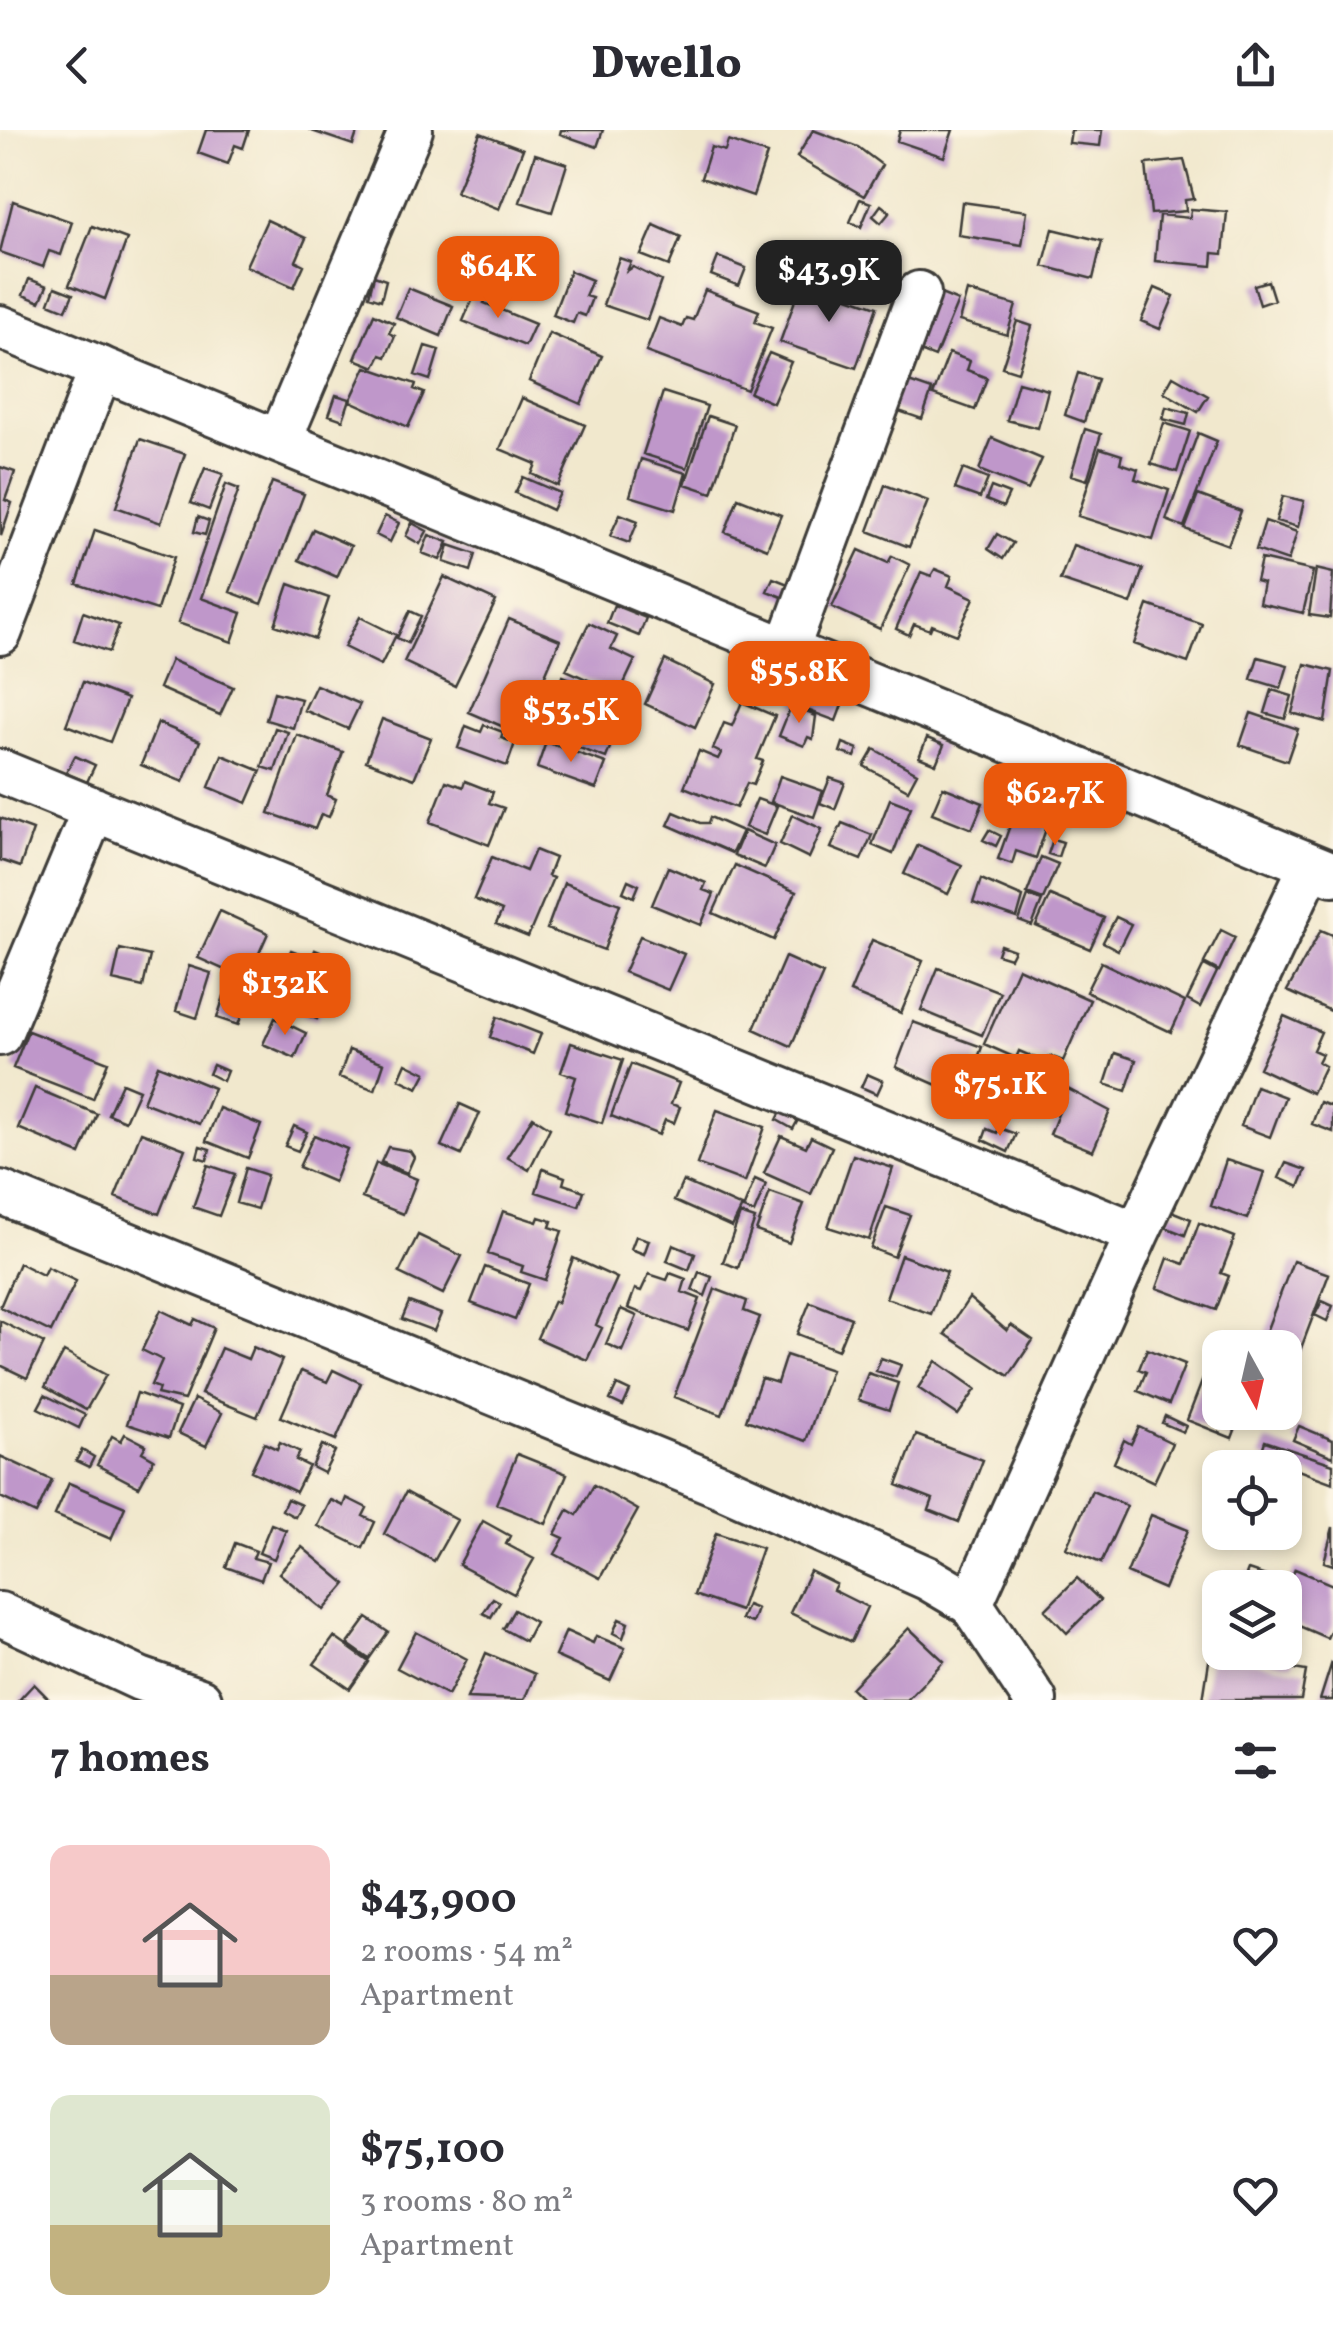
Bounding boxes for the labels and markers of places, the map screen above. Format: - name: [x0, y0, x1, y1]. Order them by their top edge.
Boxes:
- pin: $64K: [439, 236, 557, 321]
- pin: $43.9K: [748, 240, 910, 325]
- pin: $55.8K: [718, 641, 880, 726]
- pin: $53.5K: [490, 680, 652, 765]
- pin: $62.7K: [974, 763, 1136, 848]
- pin: $132K: [215, 953, 355, 1038]
- pin: $75.1K: [919, 1054, 1081, 1139]

